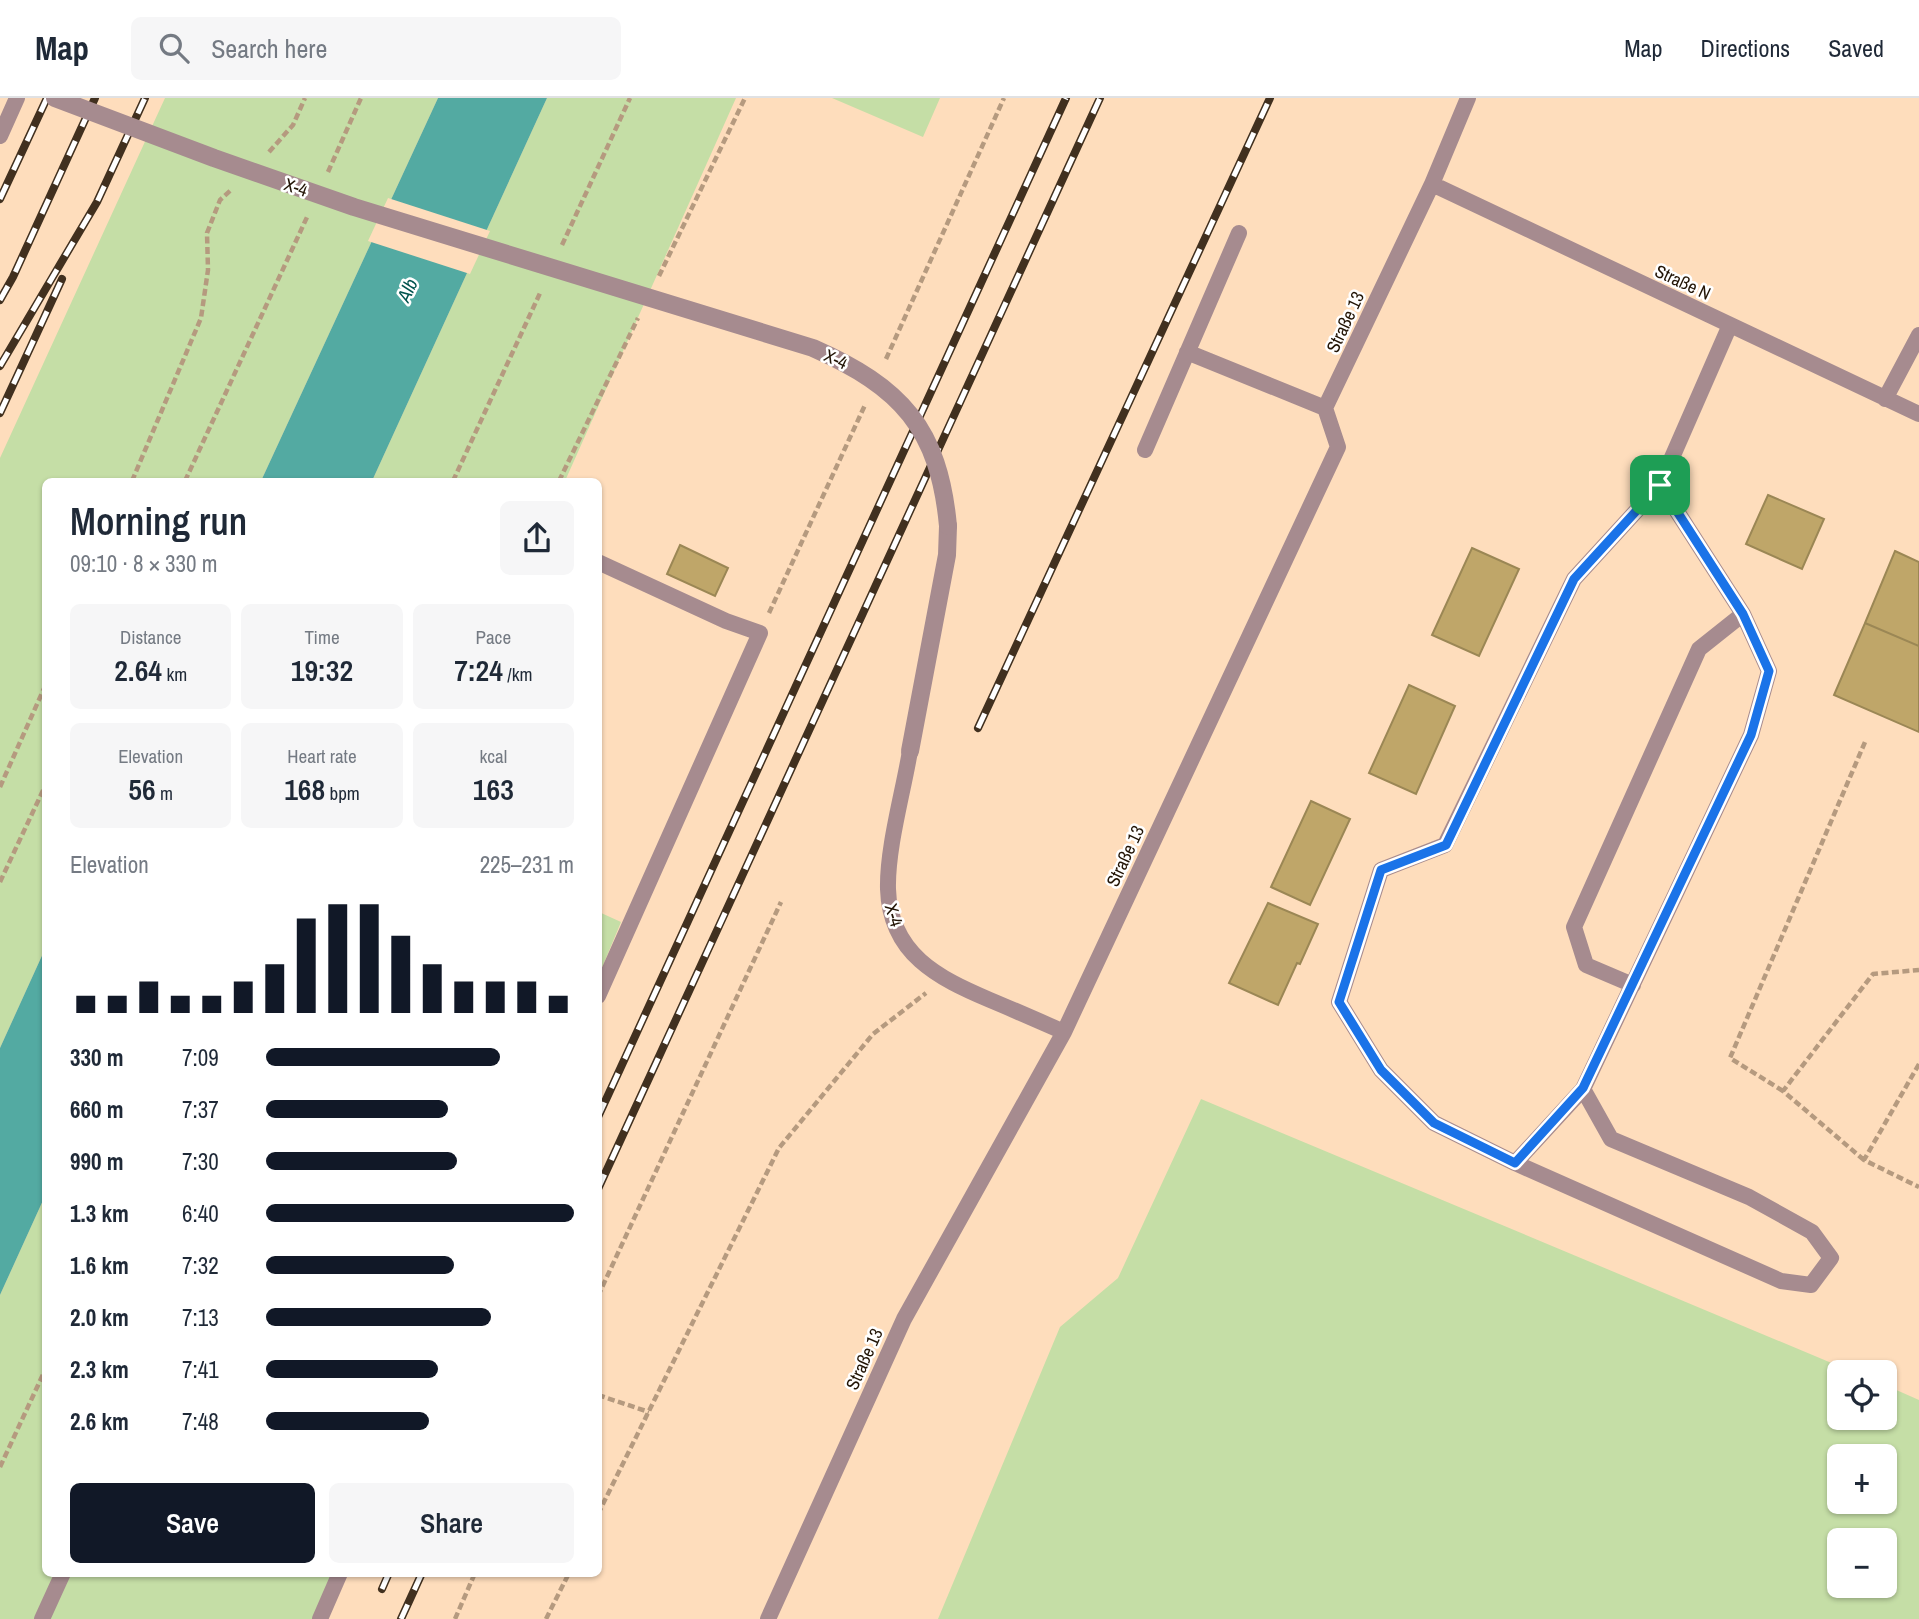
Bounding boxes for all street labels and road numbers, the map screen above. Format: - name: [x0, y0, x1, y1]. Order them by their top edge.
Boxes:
- street label: X-4: [281, 171, 311, 203]
- street label: Straße N: [1651, 258, 1715, 306]
- street label: Straße 13: [1320, 287, 1370, 357]
- street label: X-4: [820, 343, 852, 375]
- street label: Straße 13: [1100, 821, 1150, 891]
- street label: X-4: [879, 900, 909, 930]
- street label: Straße 13: [839, 1324, 889, 1394]

